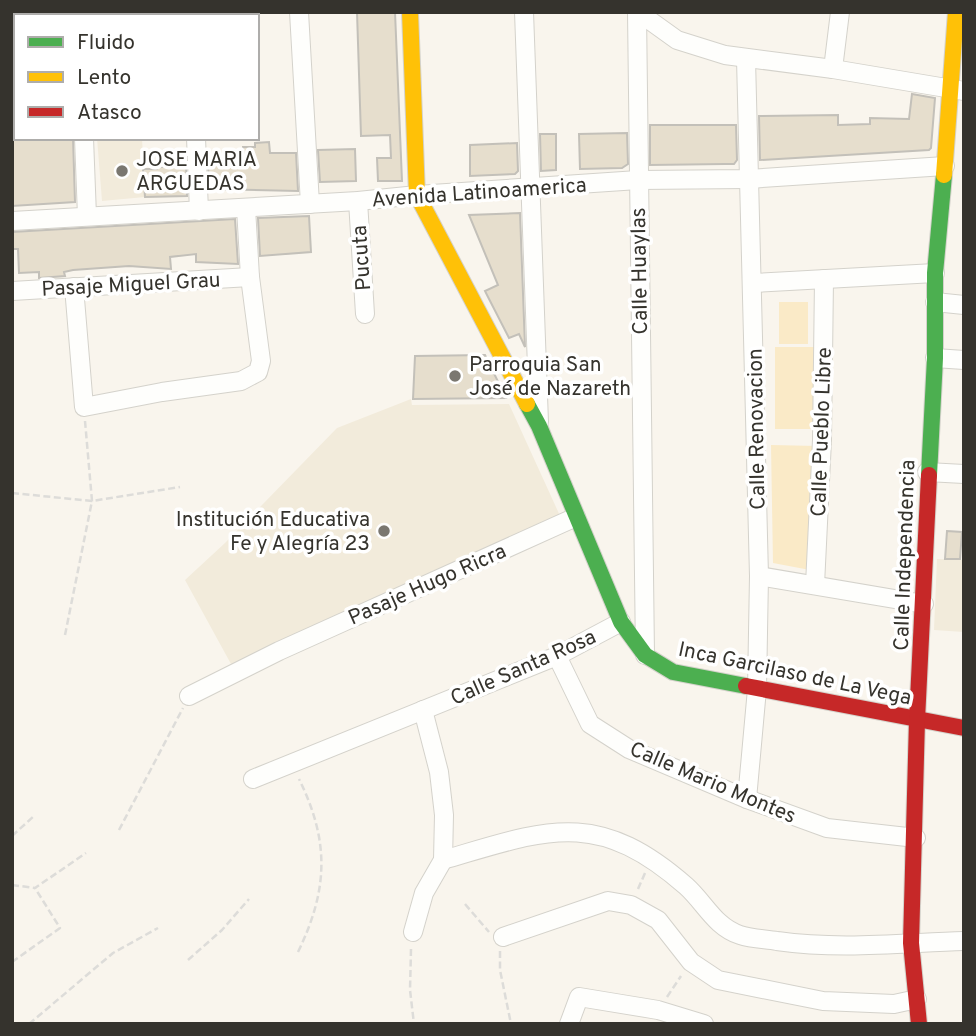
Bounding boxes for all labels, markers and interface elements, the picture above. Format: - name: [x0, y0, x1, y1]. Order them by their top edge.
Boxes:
- legend: [14, 14, 259, 140]
- text: Fluido: [77, 30, 135, 57]
- text: Lento: [77, 65, 131, 92]
- text: Atasco: [77, 100, 142, 127]
- place label: JOSE MARIA ARGUEDAS: [136, 147, 257, 198]
- marker: JOSE MARIA ARGUEDAS: [114, 163, 130, 179]
- street label: Avenida Latinoamerica: [371, 173, 588, 214]
- street label: Calle Huaylas: [626, 207, 655, 335]
- street label: Pucuta: [347, 224, 378, 292]
- street label: Pasaje Miguel Grau: [41, 267, 221, 304]
- street label: Calle Pueblo Libre: [806, 347, 839, 517]
- street label: Calle Renovacion: [743, 348, 772, 510]
- place label: Parroquia San José de Nazareth: [469, 352, 631, 403]
- marker: Parroquia San José de Nazareth: [447, 368, 463, 384]
- street label: Calle Independencia: [889, 459, 922, 651]
- place label: Institución Educativa Fe y Alegría 23: [176, 507, 370, 558]
- marker: Institución Educativa Fe y Alegría 23: [376, 523, 392, 539]
- street label: Pasaje Hugo Ricra: [344, 538, 511, 632]
- street label: Calle Santa Rosa: [447, 624, 601, 713]
- street label: Inca Garcilaso de La Vega: [676, 637, 914, 712]
- street label: Calle Mario Montes: [625, 736, 800, 831]

